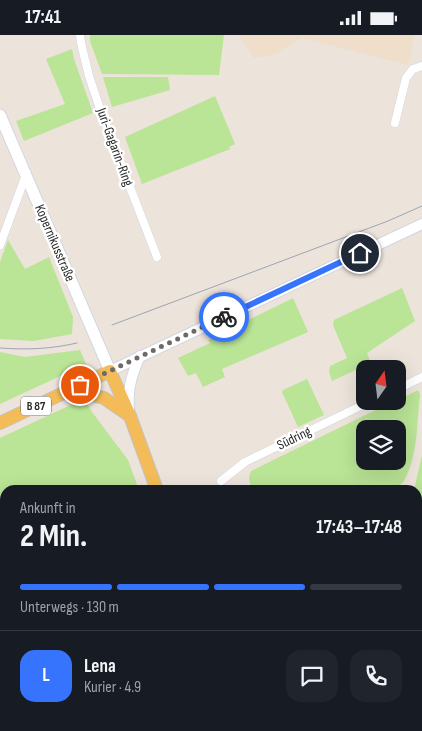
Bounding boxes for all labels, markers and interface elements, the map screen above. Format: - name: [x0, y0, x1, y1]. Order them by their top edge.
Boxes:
- text: 17:41: [25, 6, 61, 29]
- street label: Juri-Gagarin-Ring: [93, 105, 137, 189]
- street label: Kopernikusstraße: [31, 202, 79, 284]
- pin: [339, 232, 381, 274]
- icon: home: [346, 239, 374, 267]
- courier: [199, 292, 249, 342]
- icon: bike: [210, 303, 238, 331]
- north arrow: [356, 360, 406, 410]
- map controls: [356, 360, 406, 470]
- pin: [59, 364, 101, 406]
- icon: bag: [66, 371, 94, 399]
- road number: B 87: [21, 397, 51, 416]
- button: layers: [356, 420, 406, 470]
- street label: Südring: [274, 422, 314, 454]
- text: Ankunft in: [20, 499, 76, 518]
- text: 17:43–17:48: [316, 516, 402, 539]
- text: 2 Min.: [20, 517, 87, 556]
- text: Unterwegs · 130 m: [20, 598, 119, 617]
- button: chat: [286, 650, 338, 702]
- button: phone: [350, 650, 402, 702]
- text: Lena: [84, 655, 116, 678]
- text: L: [42, 664, 50, 687]
- text: Kurier · 4.9: [84, 678, 141, 697]

